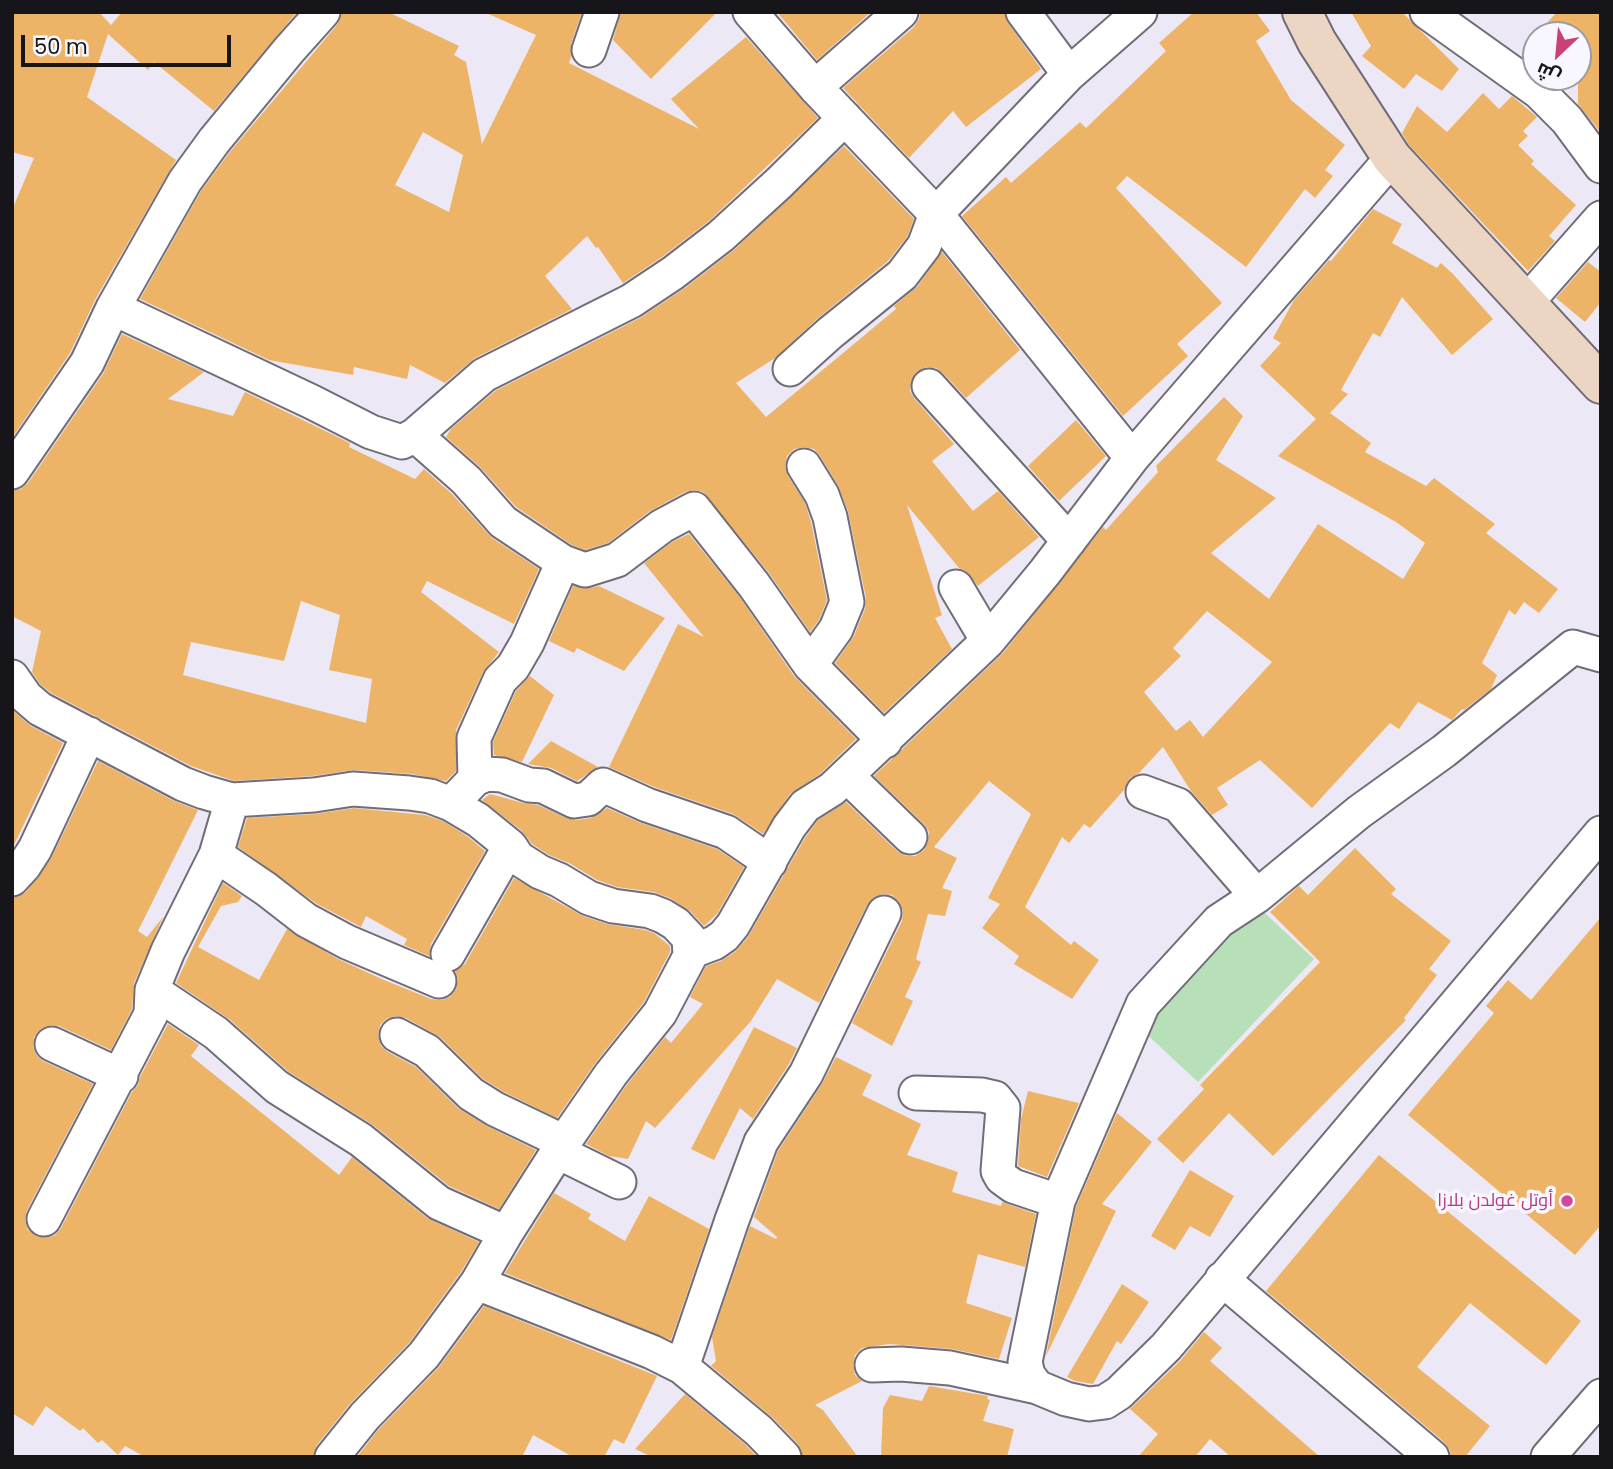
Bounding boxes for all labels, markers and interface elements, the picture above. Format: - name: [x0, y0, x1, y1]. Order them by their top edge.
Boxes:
- scale bar: [24, 21, 234, 65]
- north arrow: [1522, 21, 1592, 91]
- text: 50 m: [34, 32, 88, 61]
- text: ش: [1532, 56, 1565, 91]
- place label: أوتل غولدن بلازا: [1437, 1190, 1553, 1212]
- marker: أوتل غولدن بلازا: [1559, 1193, 1575, 1209]

